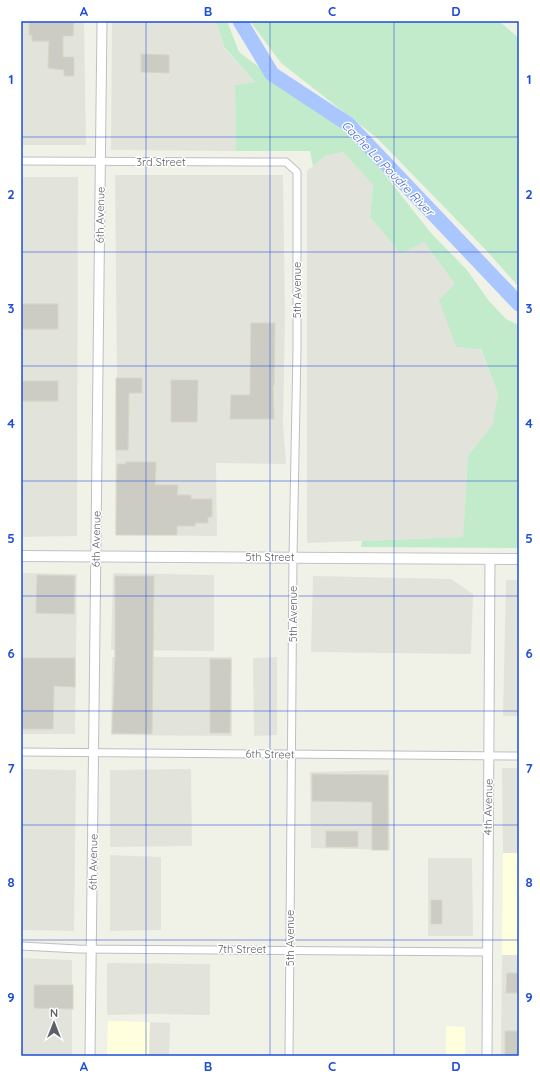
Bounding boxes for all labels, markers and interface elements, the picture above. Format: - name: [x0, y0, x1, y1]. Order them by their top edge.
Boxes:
- text: A: [80, 3, 89, 19]
- text: B: [204, 3, 212, 19]
- text: C: [328, 3, 336, 19]
- text: D: [451, 3, 461, 19]
- text: 1: [8, 71, 14, 87]
- text: 1: [526, 71, 532, 87]
- water label: Cache La Poudre River: [339, 117, 438, 220]
- street label: 3rd Street: [136, 155, 186, 169]
- text: 2: [7, 186, 15, 202]
- text: 2: [525, 186, 533, 202]
- street label: 6th Avenue: [93, 187, 107, 243]
- street label: 5th Avenue: [290, 262, 304, 318]
- text: 3: [8, 300, 15, 316]
- text: 3: [526, 300, 533, 316]
- text: 4: [7, 415, 15, 431]
- text: 4: [525, 415, 533, 431]
- street label: 6th Avenue: [89, 511, 103, 567]
- text: 5: [7, 530, 15, 546]
- text: 5: [525, 530, 533, 546]
- street label: 5th Street: [245, 550, 295, 564]
- street label: 5th Avenue: [286, 586, 300, 642]
- text: 6: [7, 645, 15, 661]
- text: 6: [525, 645, 533, 661]
- street label: 6th Street: [245, 747, 295, 761]
- text: 7: [7, 760, 15, 776]
- text: 7: [525, 760, 533, 776]
- street label: 4th Avenue: [481, 779, 495, 835]
- street label: 6th Avenue: [86, 834, 100, 890]
- text: 8: [7, 874, 15, 890]
- text: 8: [525, 874, 533, 890]
- street label: 5th Avenue: [283, 910, 297, 966]
- street label: 7th Street: [218, 942, 267, 956]
- text: 9: [7, 989, 15, 1005]
- text: 9: [525, 989, 533, 1005]
- north arrow: [34, 1003, 74, 1043]
- text: N: [50, 1006, 58, 1020]
- text: A: [80, 1058, 89, 1074]
- text: B: [204, 1058, 212, 1074]
- text: C: [328, 1058, 336, 1074]
- text: D: [451, 1058, 461, 1074]

